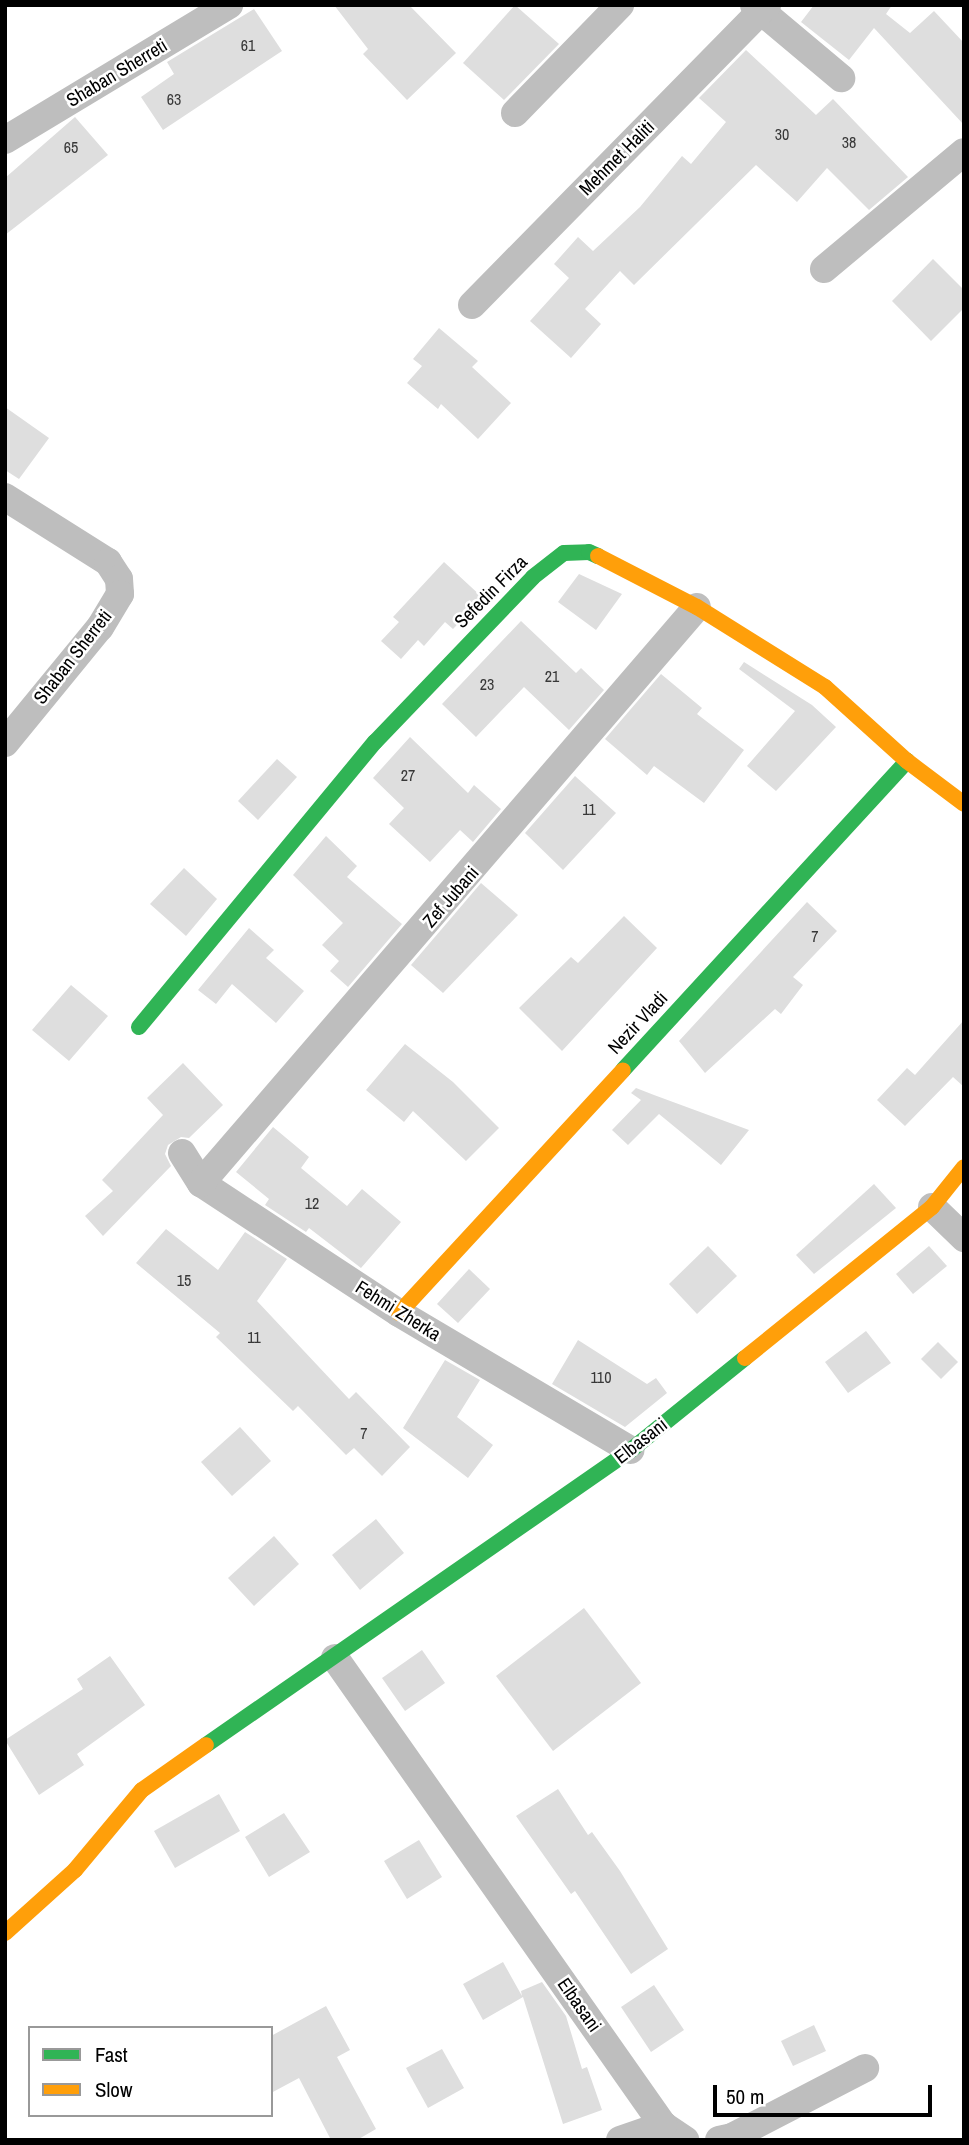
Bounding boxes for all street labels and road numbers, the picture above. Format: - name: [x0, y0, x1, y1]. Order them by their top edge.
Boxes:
- street label: Shaban Sherreti: [62, 34, 172, 112]
- street label: Mehmet Haliti: [575, 116, 659, 200]
- street label: Sefedin Firza: [450, 551, 532, 633]
- street label: Shaban Sherreti: [29, 605, 117, 709]
- street label: Zef Jubani: [418, 862, 484, 932]
- street label: Nezir Vladi: [603, 987, 673, 1059]
- street label: Fehmi Zherka: [351, 1276, 445, 1346]
- street label: Elbasani: [610, 1413, 672, 1469]
- street label: Elbasani: [552, 1974, 606, 2036]

